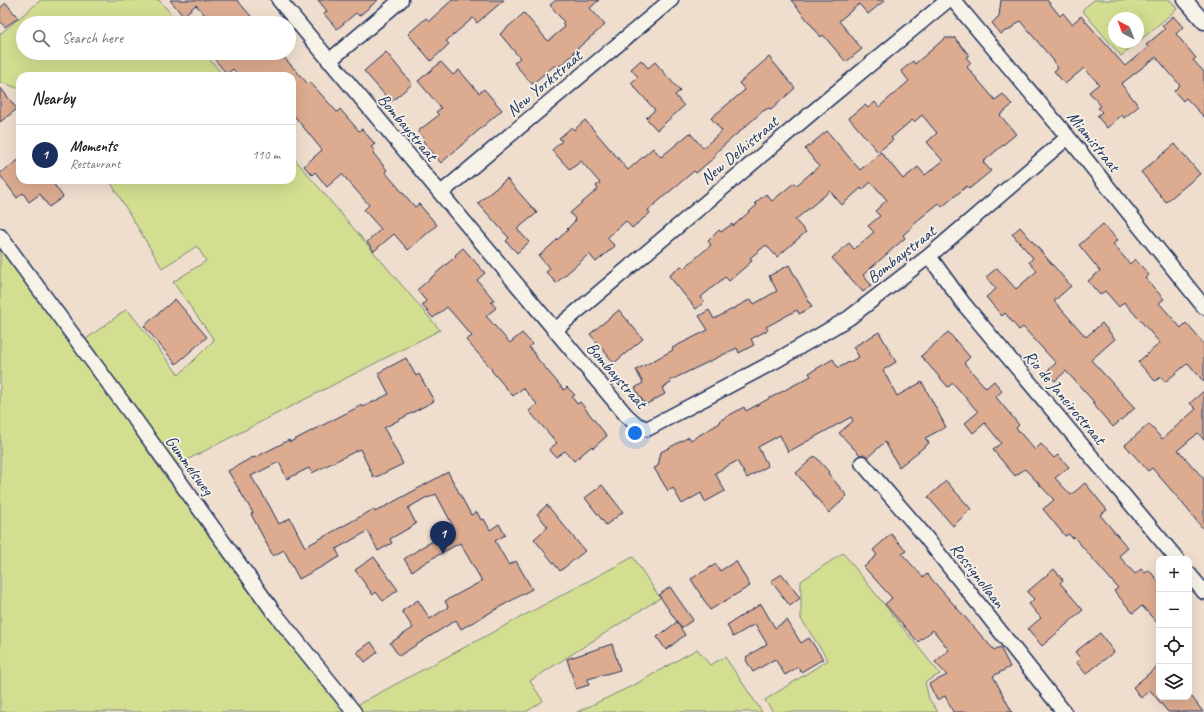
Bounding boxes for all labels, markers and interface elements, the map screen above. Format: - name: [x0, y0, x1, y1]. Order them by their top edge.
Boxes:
- north arrow: [1108, 12, 1144, 48]
- search box: [16, 16, 296, 60]
- icon: search: [30, 27, 52, 49]
- text: Search here: [62, 29, 123, 48]
- street label: New Yorkstraat: [502, 44, 588, 121]
- text: Nearby: [32, 88, 75, 109]
- street label: Bombaystraat: [373, 89, 444, 167]
- street label: Miamistraat: [1063, 107, 1126, 178]
- street label: New Delhistraat: [696, 110, 784, 189]
- text: Moments: [70, 137, 117, 156]
- text: 1: [42, 147, 48, 163]
- text: 110 m: [252, 147, 280, 163]
- text: Restaurant: [70, 156, 120, 172]
- street label: Bombaystraat: [863, 219, 942, 288]
- street label: Bombaystraat: [582, 338, 653, 415]
- street label: Rio de Janeirostraat: [1019, 346, 1112, 451]
- your location: [625, 423, 645, 443]
- street label: Gummelsweg: [161, 431, 219, 500]
- pin: 1: [430, 521, 456, 554]
- street label: Rossignollaan: [946, 538, 1010, 613]
- map controls: [1156, 556, 1192, 700]
- button: +: [1156, 556, 1192, 592]
- button: −: [1156, 592, 1192, 628]
- button: locate: [1156, 628, 1192, 664]
- button: layers: [1156, 664, 1192, 700]

